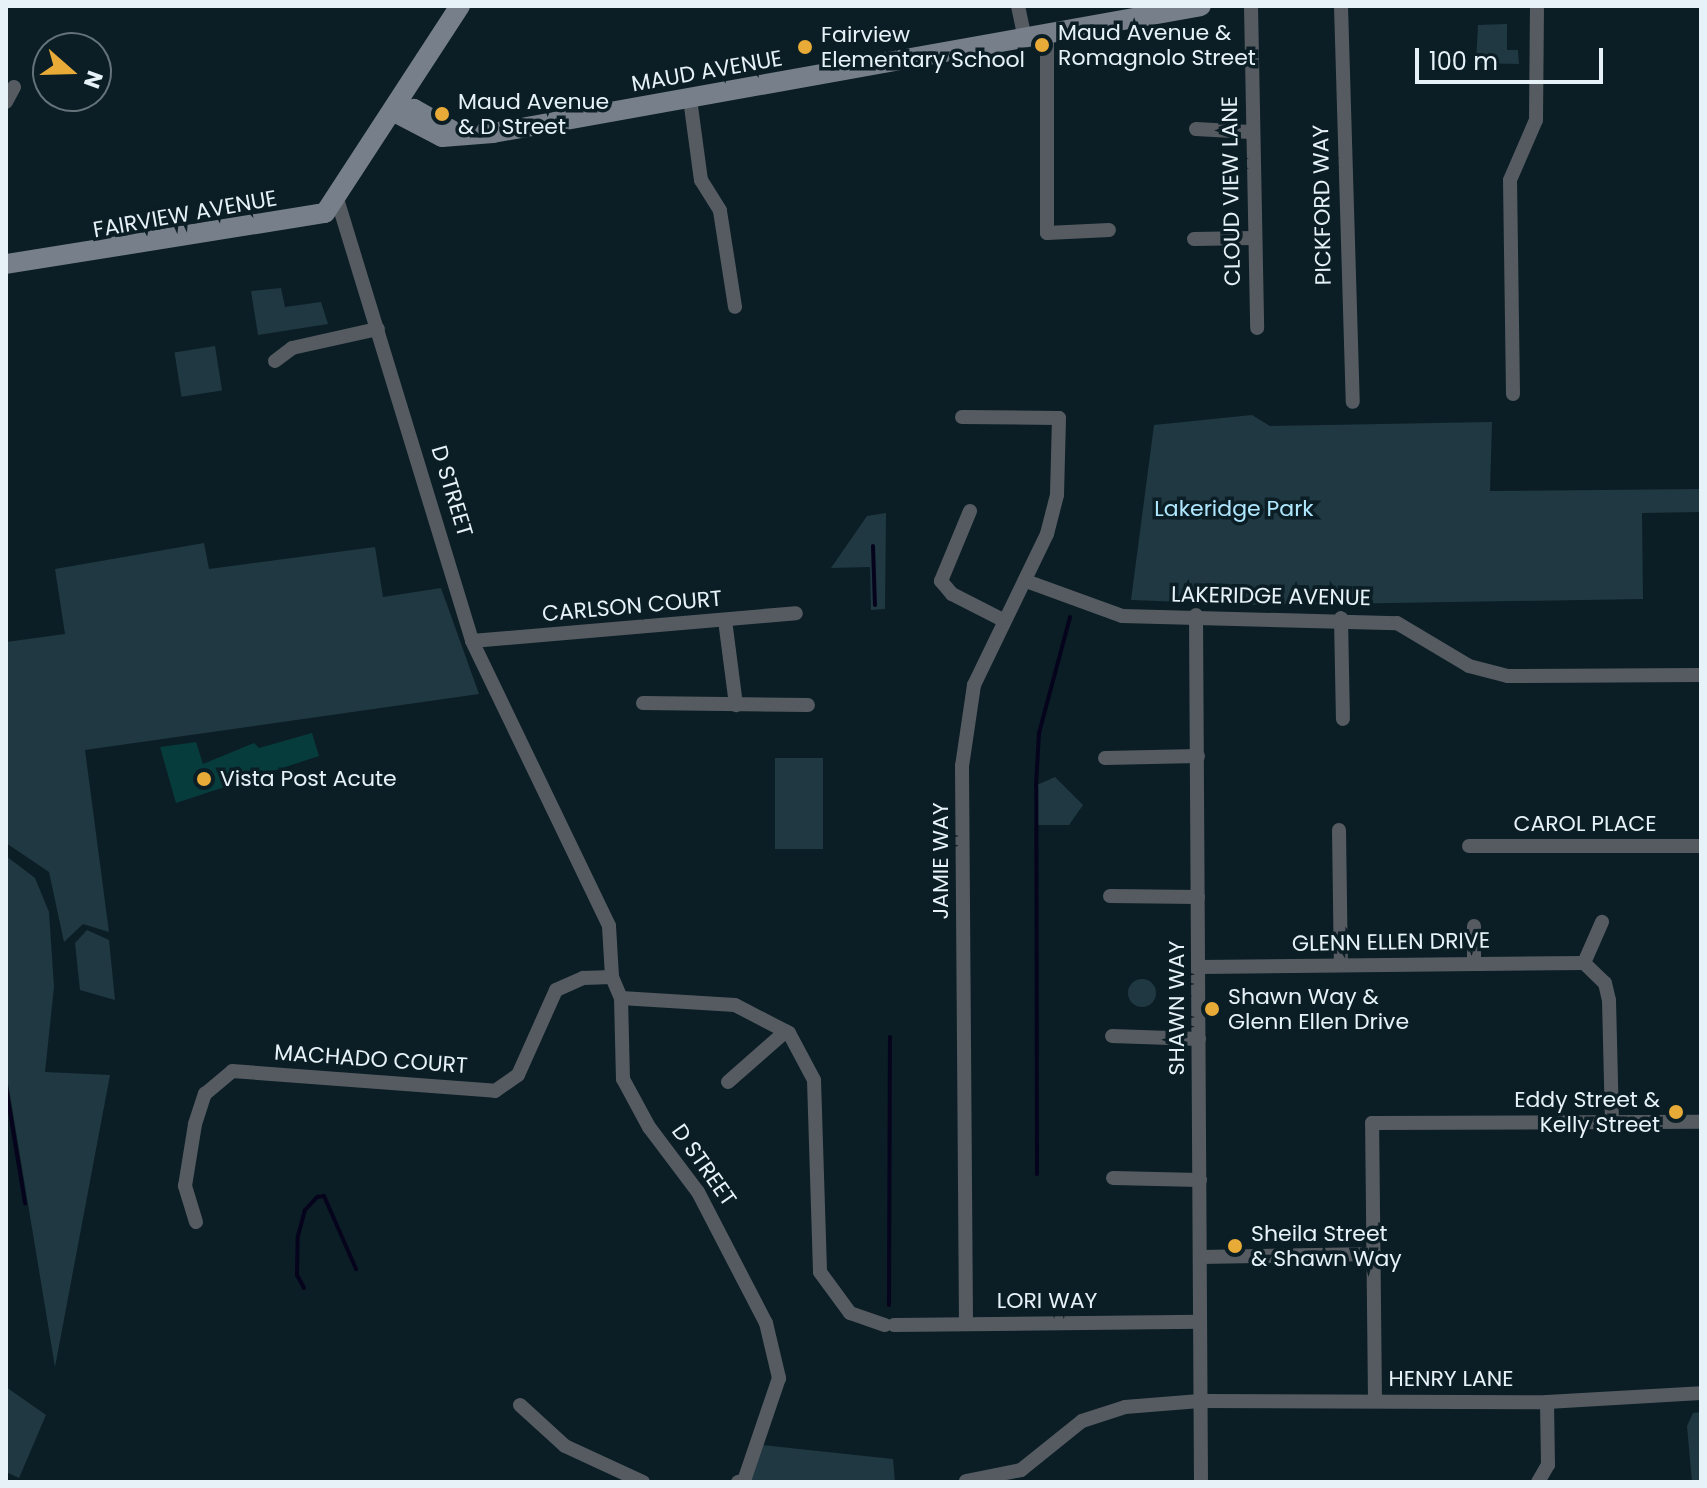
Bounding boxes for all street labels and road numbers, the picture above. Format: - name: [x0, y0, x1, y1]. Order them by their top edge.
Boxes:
- street label: MAUD AVENUE: [630, 45, 784, 97]
- street label: CLOUD VIEW LANE: [1216, 96, 1246, 286]
- street label: PICKFORD WAY: [1307, 124, 1337, 286]
- street label: FAIRVIEW AVENUE: [91, 185, 279, 243]
- street label: D STREET: [426, 442, 478, 540]
- street label: LAKERIDGE AVENUE: [1171, 581, 1371, 611]
- street label: CARLSON COURT: [541, 585, 723, 627]
- street label: JAMIE WAY: [928, 802, 954, 920]
- street label: CAROL PLACE: [1513, 811, 1657, 837]
- street label: GLENN ELLEN DRIVE: [1292, 927, 1490, 957]
- street label: SHAWN WAY: [1164, 941, 1190, 1075]
- street label: MACHADO COURT: [273, 1039, 469, 1079]
- street label: D STREET: [666, 1119, 742, 1211]
- street label: LORI WAY: [997, 1288, 1097, 1314]
- street label: HENRY LANE: [1388, 1366, 1514, 1392]

